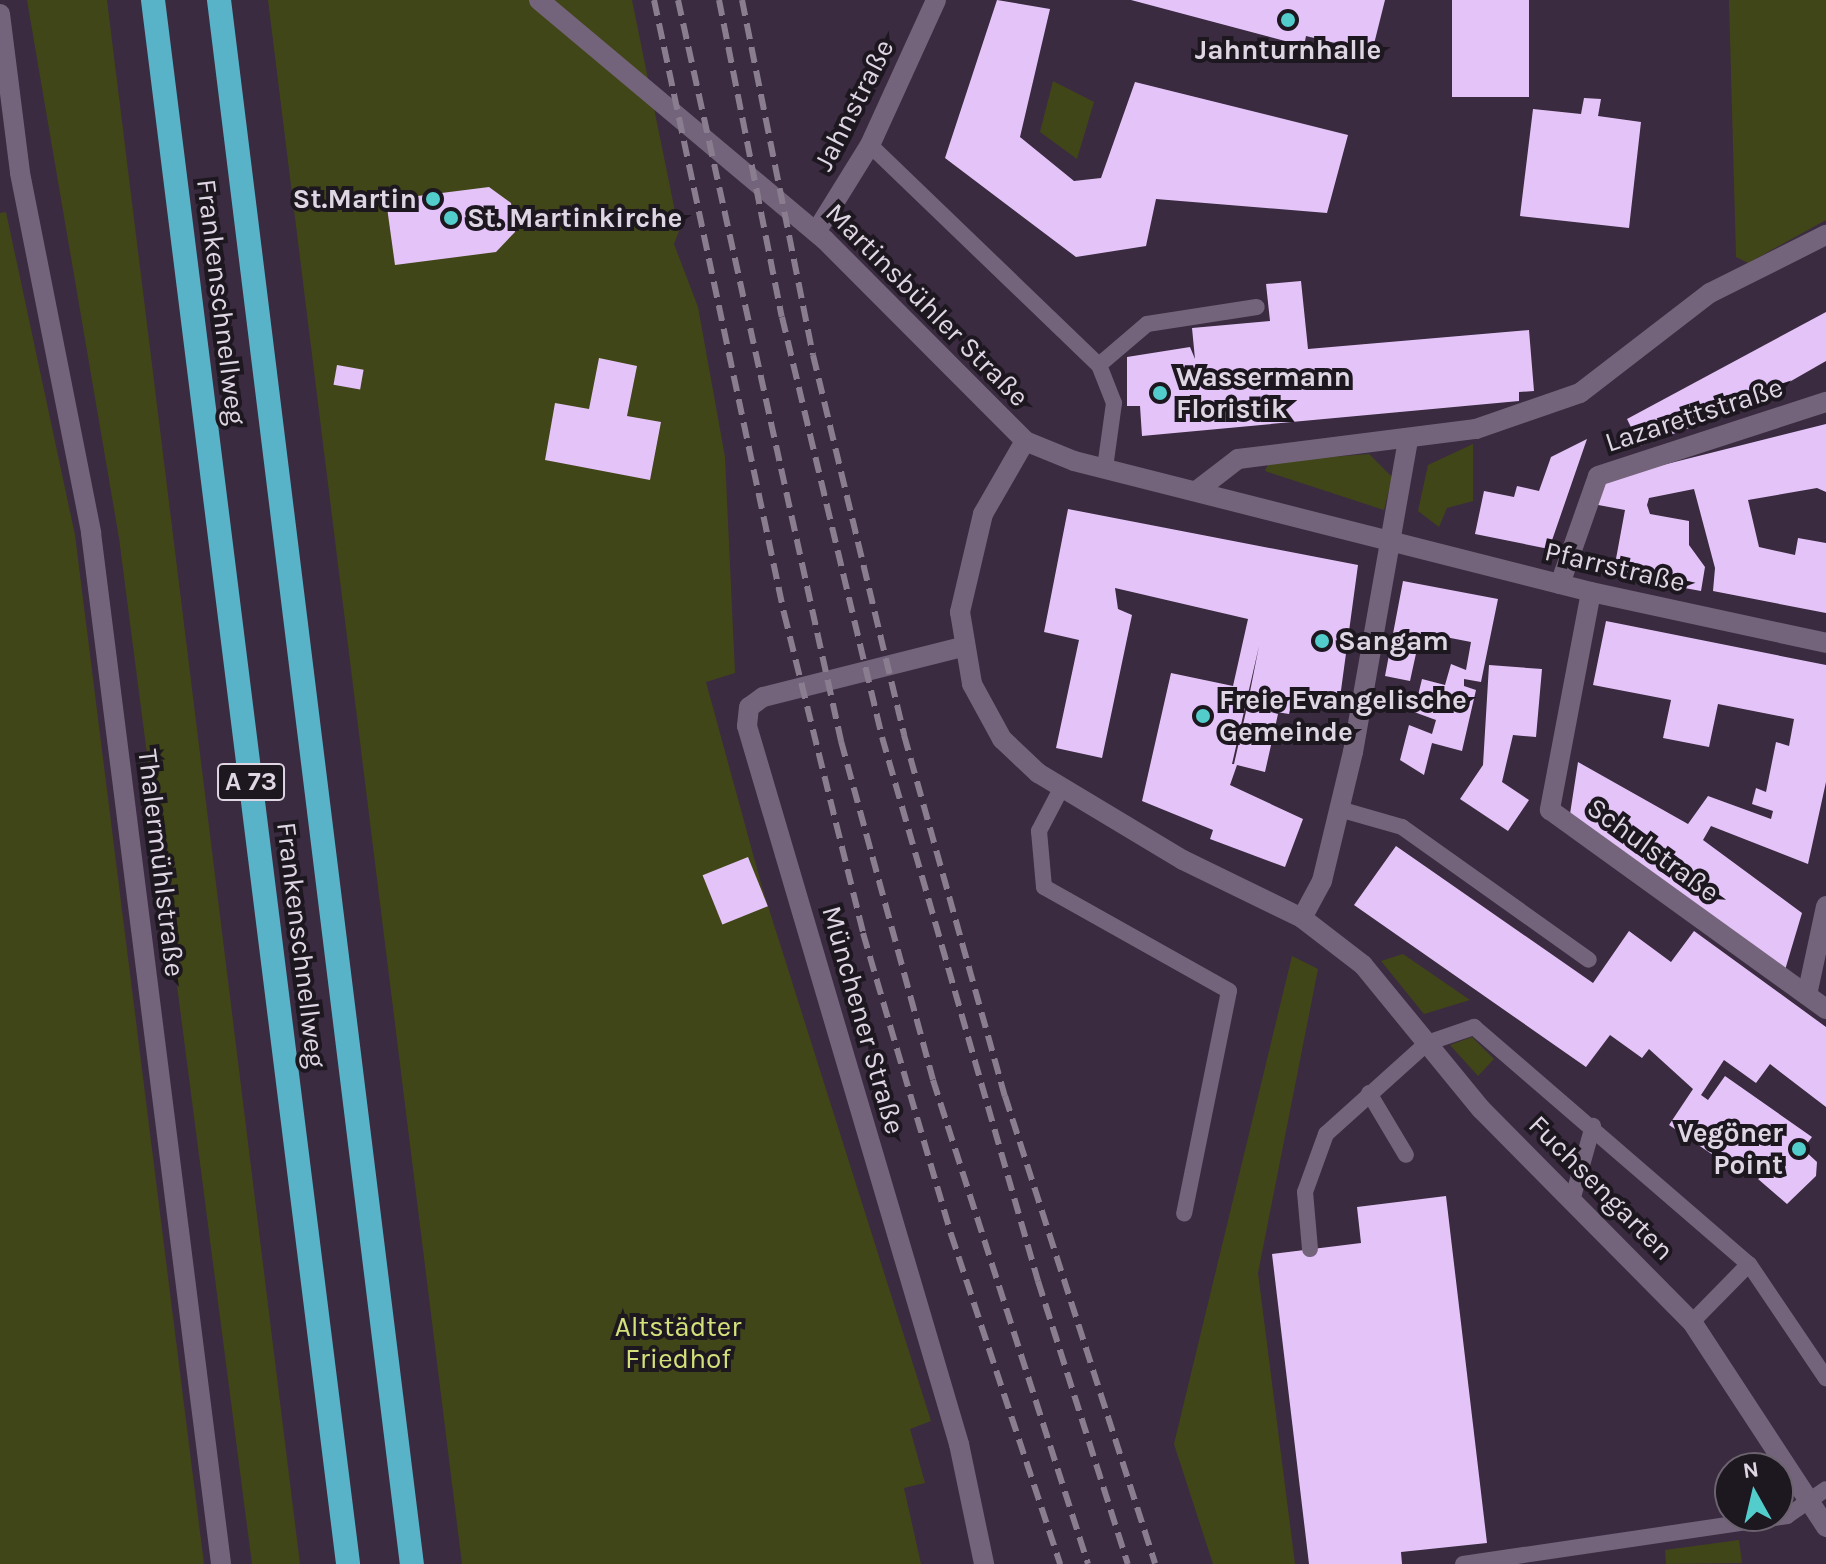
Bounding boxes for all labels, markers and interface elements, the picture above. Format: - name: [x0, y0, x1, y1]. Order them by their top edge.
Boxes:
- marker: Jahnturnhalle: [1279, 11, 1297, 29]
- place label: Jahnturnhalle: [1195, 33, 1381, 67]
- street label: Jahnstraße: [807, 34, 901, 176]
- street label: Frankenschnellweg: [189, 177, 253, 427]
- place label: St.Martin: [293, 182, 417, 216]
- marker: St.Martin: [424, 190, 442, 208]
- street label: Martinsbühler Straße: [818, 196, 1036, 414]
- place label: St. Martinkirche: [467, 201, 682, 235]
- marker: St. Martinkirche: [442, 209, 460, 227]
- place label: Wassermann Floristik: [1176, 360, 1351, 426]
- street label: Lazarettstraße: [1601, 370, 1787, 460]
- marker: Wassermann Floristik: [1151, 384, 1169, 402]
- street label: Pfarrstraße: [1542, 535, 1688, 599]
- place label: Sangam: [1338, 624, 1449, 658]
- marker: Sangam: [1313, 632, 1331, 650]
- place label: Freie Evangelische Gemeinde: [1219, 683, 1467, 749]
- marker: Freie Evangelische Gemeinde: [1194, 707, 1212, 725]
- street label: Thalermühlstraße: [130, 747, 192, 979]
- road number: A 73: [217, 760, 285, 804]
- street label: Schulstraße: [1580, 791, 1726, 909]
- street label: Frankenschnellweg: [269, 820, 333, 1070]
- street label: Münchener Straße: [814, 902, 912, 1138]
- street label: Fuchsengarten: [1521, 1108, 1681, 1268]
- place label: Vegöner Point: [1677, 1116, 1783, 1182]
- marker: Vegöner Point: [1790, 1140, 1808, 1158]
- park label: Altstädter Friedhof: [615, 1310, 741, 1376]
- north arrow: [1714, 1452, 1794, 1532]
- text: N: [1741, 1456, 1761, 1484]

